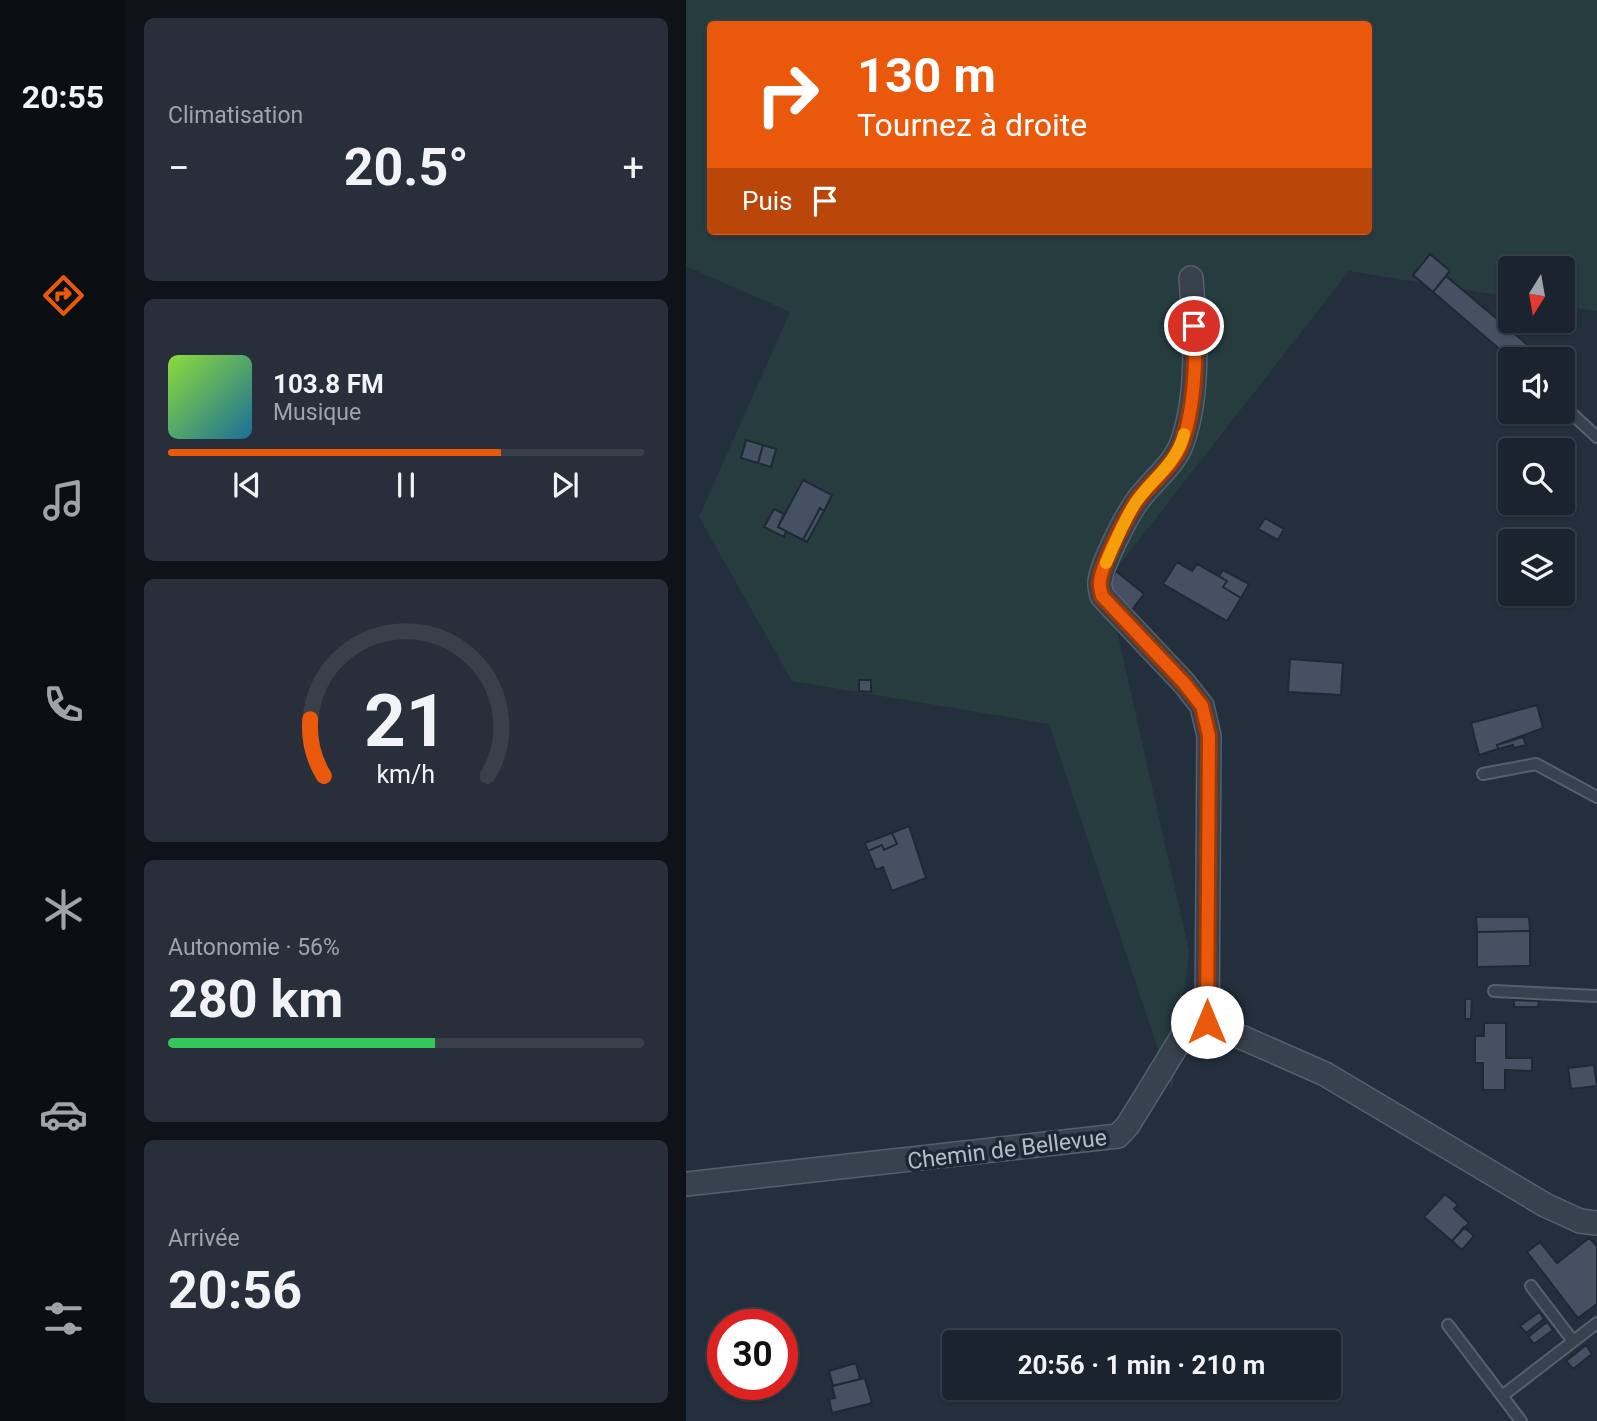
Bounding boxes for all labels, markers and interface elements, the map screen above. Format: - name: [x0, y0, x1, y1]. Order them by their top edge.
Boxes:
- text: 130 m: [857, 47, 996, 104]
- icon: right: [742, 49, 833, 140]
- text: 20:55: [22, 78, 104, 116]
- text: Climatisation: [168, 102, 303, 129]
- text: Tournez à droite: [857, 106, 1087, 144]
- text: 20.5°: [344, 137, 469, 198]
- text: −: [168, 146, 190, 190]
- text: +: [622, 146, 644, 190]
- icon: arrive: [806, 182, 844, 220]
- text: Puis: [742, 186, 792, 216]
- north arrow: [1498, 256, 1575, 332]
- map controls: [1498, 256, 1575, 606]
- icon: directions: [39, 271, 88, 320]
- pin: [1164, 296, 1224, 356]
- icon: arrive: [1175, 307, 1213, 345]
- button: sound: [1498, 347, 1575, 424]
- text: 103.8 FM: [273, 369, 384, 399]
- text: Musique: [273, 399, 361, 426]
- button: search: [1498, 438, 1575, 515]
- icon: previous: [228, 466, 266, 504]
- icon: pause: [387, 466, 425, 504]
- icon: next: [546, 466, 584, 504]
- icon: music: [39, 476, 88, 525]
- button: layers: [1498, 529, 1575, 606]
- text: 21: [364, 679, 448, 765]
- icon: phone: [39, 680, 88, 729]
- text: km/h: [377, 760, 435, 789]
- icon: climate: [39, 885, 88, 934]
- text: Autonomie · 56%: [168, 934, 340, 961]
- text: 280 km: [168, 969, 343, 1030]
- position arrow: [1170, 985, 1244, 1059]
- icon: car: [39, 1090, 88, 1139]
- street label: Chemin de Bellevue: [906, 1124, 1108, 1175]
- text: Arrivée: [168, 1225, 240, 1252]
- text: 20:56: [168, 1260, 302, 1321]
- icon: filters: [39, 1294, 88, 1343]
- speed limit sign: 30: [707, 1309, 798, 1400]
- text: 20:56 · 1 min · 210 m: [1018, 1350, 1265, 1380]

